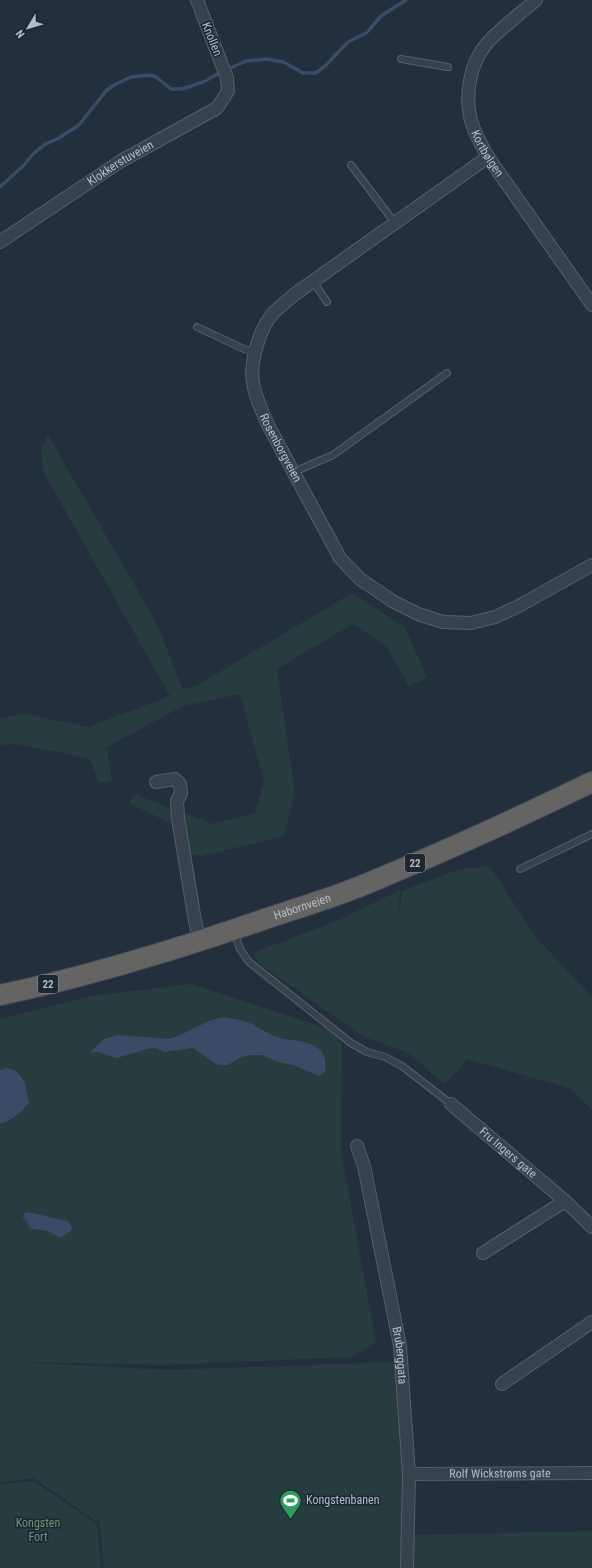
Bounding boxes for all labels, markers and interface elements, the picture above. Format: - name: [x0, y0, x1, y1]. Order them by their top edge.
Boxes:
- north arrow: [8, 8, 48, 48]
- street label: Knollen: [199, 20, 225, 58]
- text: N: [13, 27, 28, 41]
- street label: Kortbølgen: [468, 128, 507, 180]
- street label: Klokkerstuveien: [85, 137, 156, 189]
- street label: Rosenborgveien: [257, 411, 305, 485]
- road number: 22: [405, 854, 425, 872]
- street label: Habornveien: [272, 891, 333, 923]
- road number: 22: [38, 975, 58, 993]
- street label: Fru Ingers gate: [477, 1124, 540, 1181]
- street label: Bruberggata: [389, 1325, 410, 1385]
- street label: Rolf Wickstrøms gate: [449, 1466, 551, 1481]
- sports icon: Kongstenbanen: [277, 1487, 303, 1520]
- place label: Kongstenbanen: [306, 1493, 380, 1507]
- park label: Kongsten Fort: [16, 1516, 60, 1544]

